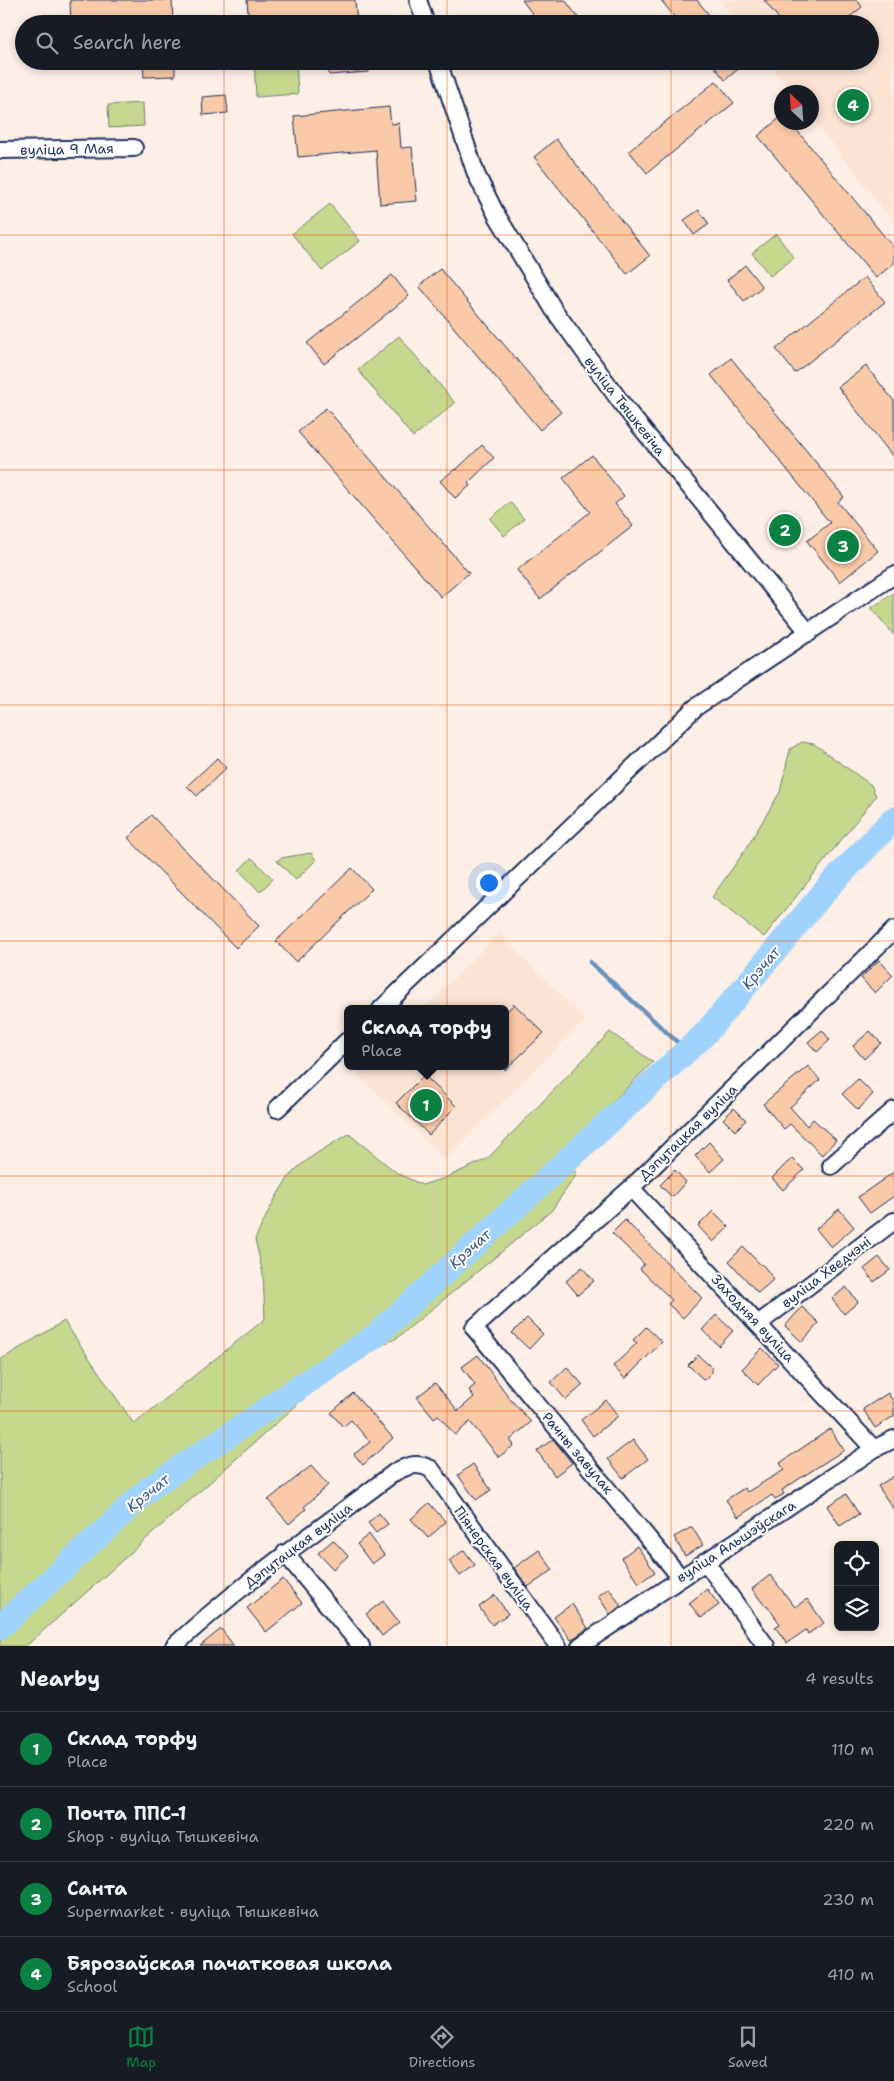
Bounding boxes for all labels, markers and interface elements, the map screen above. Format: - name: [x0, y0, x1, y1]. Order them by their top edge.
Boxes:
- search box: [15, 15, 879, 70]
- icon: search: [33, 29, 61, 57]
- text: Search here: [73, 30, 182, 55]
- north arrow: [774, 85, 819, 130]
- pin: 4: [837, 86, 869, 124]
- street label: вуліца 9 Мая: [20, 139, 114, 159]
- street label: вуліца Тышкевіча: [580, 353, 670, 460]
- pin: 2: [769, 511, 801, 549]
- pin: 3: [827, 527, 859, 565]
- your location: [476, 870, 502, 896]
- water label: Крэчат: [737, 941, 786, 994]
- popup: [344, 1005, 509, 1070]
- text: Склад торфу: [361, 1015, 492, 1040]
- text: Place: [361, 1040, 402, 1061]
- street label: Дэпутацкая вуліца: [635, 1080, 741, 1184]
- pin: 1: [410, 1086, 442, 1124]
- water label: Крэчат: [445, 1224, 496, 1273]
- street label: вуліца Хведчэні: [777, 1232, 875, 1312]
- street label: Заходняя вуліца: [708, 1270, 799, 1366]
- street label: Рачны завулак: [538, 1408, 618, 1498]
- water label: Крэчат: [122, 1469, 175, 1517]
- street label: вуліца Альшэўскага: [673, 1496, 799, 1586]
- street label: Дэпутацкая вуліца: [241, 1498, 356, 1591]
- street label: Піянерская вуліца: [450, 1502, 538, 1614]
- map controls: [834, 1541, 879, 1631]
- button: locate: [834, 1541, 879, 1586]
- button: layers: [834, 1586, 879, 1631]
- text: Nearby: [20, 1665, 100, 1693]
- text: 4 results: [805, 1668, 874, 1689]
- text: Склад торфу: [67, 1726, 197, 1751]
- text: 1: [32, 1739, 40, 1760]
- text: 110 m: [831, 1739, 874, 1760]
- text: Place: [67, 1751, 108, 1772]
- text: Почта ППС-1: [67, 1801, 186, 1826]
- text: 2: [30, 1814, 42, 1835]
- text: 220 m: [822, 1814, 874, 1835]
- text: Shop · вуліца Тышкевіча: [67, 1826, 259, 1847]
- text: Санта: [67, 1876, 127, 1901]
- text: 3: [30, 1889, 42, 1910]
- text: 230 m: [822, 1889, 874, 1910]
- text: Supermarket · вуліца Тышкевіча: [67, 1901, 319, 1922]
- text: Бярозаўская пачатковая школа: [67, 1951, 392, 1976]
- text: 4: [30, 1964, 42, 1985]
- text: 410 m: [827, 1964, 874, 1985]
- text: School: [67, 1976, 117, 1997]
- tab: Map: [126, 2023, 156, 2071]
- tab: Directions: [409, 2023, 476, 2071]
- tab: Saved: [728, 2023, 768, 2071]

